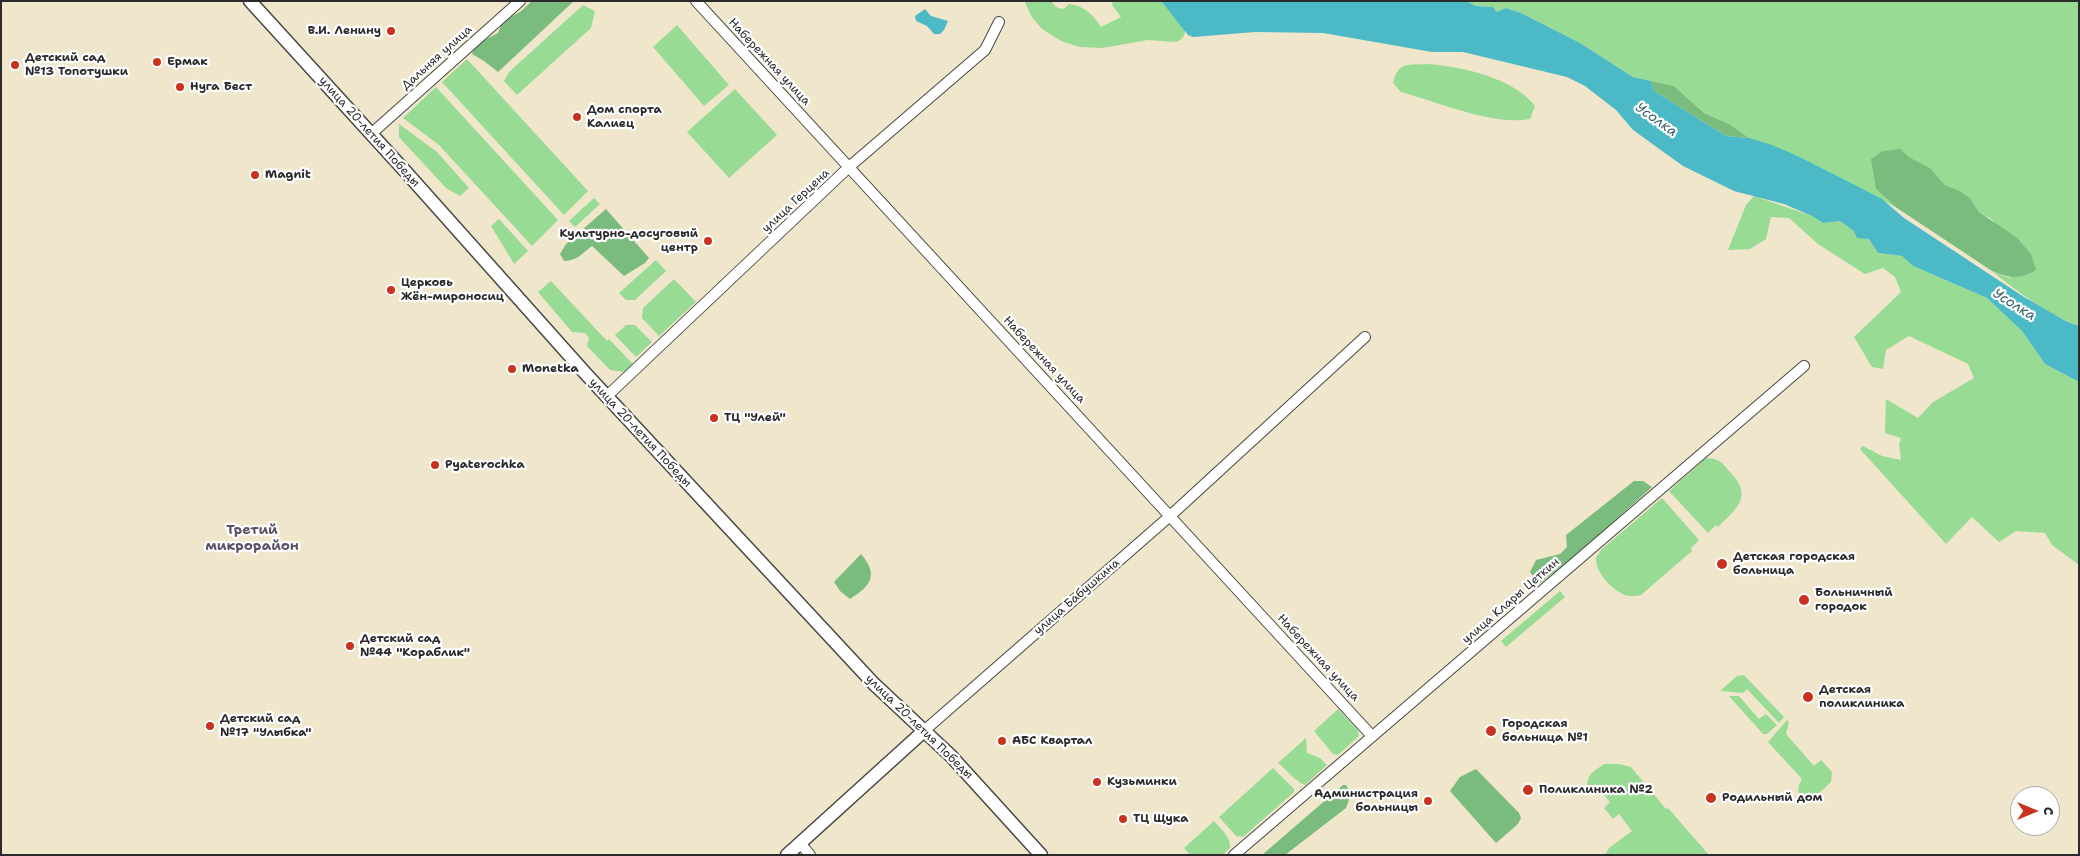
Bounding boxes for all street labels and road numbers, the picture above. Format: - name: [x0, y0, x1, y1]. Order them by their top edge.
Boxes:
- street label: Набережная улица: [725, 15, 813, 109]
- street label: Дальняя улица: [399, 23, 475, 93]
- street label: улица 20-летия Победы: [316, 74, 422, 190]
- street label: улица Герцена: [759, 166, 833, 236]
- street label: Набережная улица: [1000, 313, 1088, 407]
- street label: улица 20-летия Победы: [586, 376, 694, 490]
- street label: улица Клары Цеткин: [1460, 555, 1562, 647]
- street label: улица Бабушкина: [1031, 556, 1123, 638]
- street label: Набережная улица: [1274, 611, 1362, 705]
- street label: улица 20-летия Победы: [862, 672, 976, 782]

